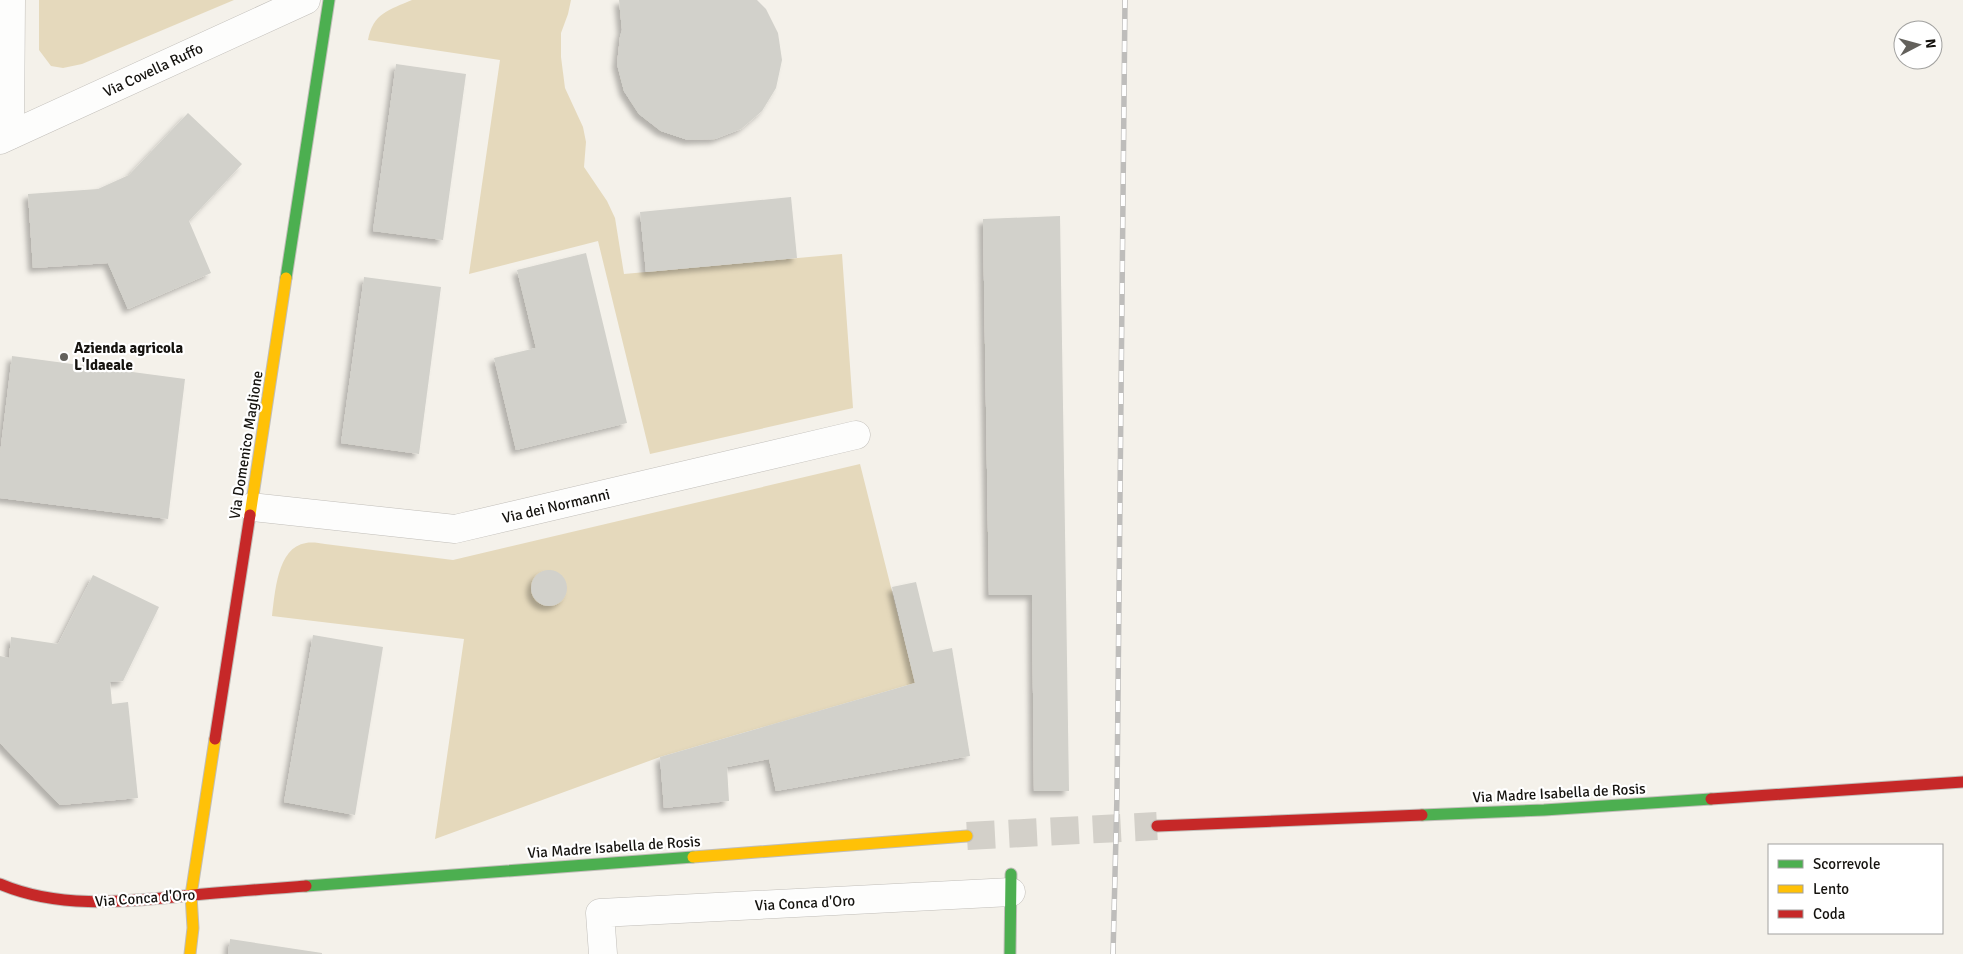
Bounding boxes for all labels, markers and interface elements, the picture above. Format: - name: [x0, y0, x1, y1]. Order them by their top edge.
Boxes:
- north arrow: [1893, 20, 1943, 70]
- text: N: [1921, 38, 1939, 49]
- street label: Via Covella Ruffo: [100, 39, 206, 101]
- place label: Azienda agricola L'Idaeale: [74, 339, 183, 374]
- marker: Azienda agricola L'Idaeale: [58, 351, 70, 363]
- street label: Via Domenico Maglione: [225, 369, 267, 521]
- street label: Via dei Normanni: [500, 485, 612, 527]
- street label: Via Madre Isabella de Rosis: [1472, 779, 1646, 807]
- street label: Via Madre Isabella de Rosis: [527, 832, 702, 862]
- legend: [1768, 844, 1943, 934]
- text: Scorrevole: [1813, 855, 1880, 873]
- text: Lento: [1813, 880, 1849, 898]
- street label: Via Conca d'Oro: [94, 886, 196, 910]
- street label: Via Conca d'Oro: [754, 891, 856, 915]
- text: Coda: [1813, 905, 1845, 923]

